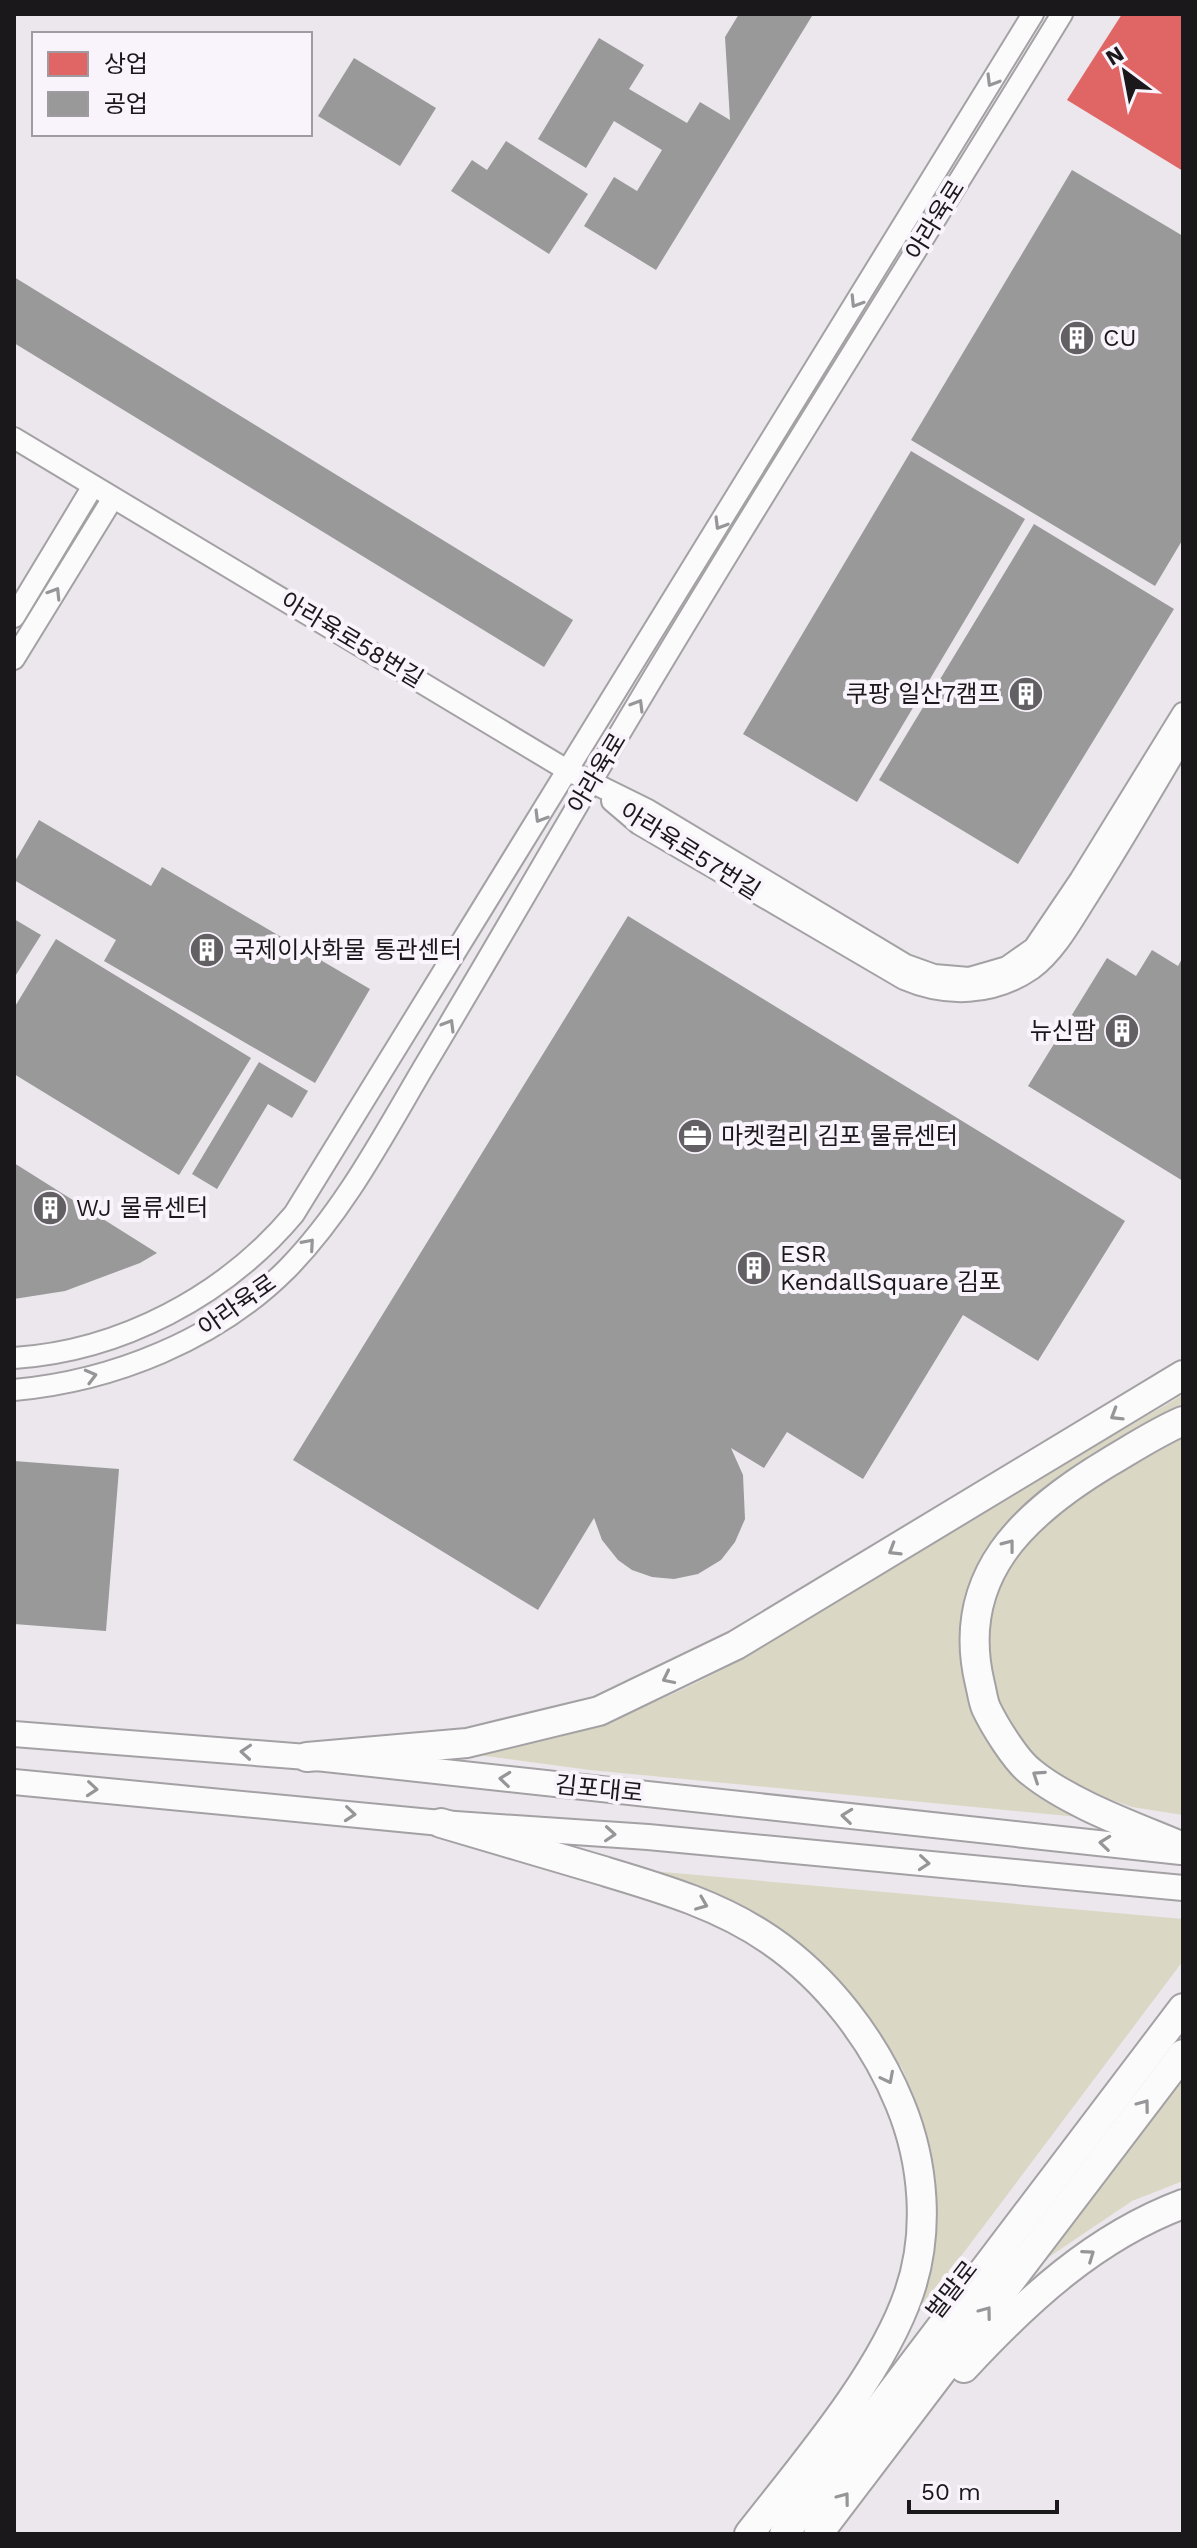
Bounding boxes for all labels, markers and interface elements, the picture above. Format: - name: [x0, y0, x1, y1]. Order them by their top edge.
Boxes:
- legend: [32, 32, 312, 136]
- north arrow: [1085, 32, 1165, 112]
- text: N: [1101, 41, 1128, 70]
- text: 상업: [104, 50, 148, 78]
- one-way arrow: [987, 72, 1002, 87]
- text: 공업: [104, 90, 148, 118]
- street label: 아라육로: [900, 175, 970, 265]
- one-way arrow: [850, 293, 865, 308]
- building icon: CU: [1058, 319, 1096, 357]
- place label: CU: [1103, 324, 1136, 352]
- one-way arrow: [714, 515, 729, 530]
- street label: 아라육로58번길: [276, 586, 428, 694]
- one-way arrow: [45, 587, 61, 602]
- building icon: 쿠팡 일산7캠프: [1007, 675, 1045, 713]
- place label: 쿠팡 일산7캠프: [846, 680, 1000, 708]
- one-way arrow: [629, 699, 644, 714]
- street label: 아라육로: [562, 728, 632, 818]
- street label: 아라육로57번길: [615, 797, 765, 905]
- one-way arrow: [534, 808, 549, 823]
- building icon: 국제이사화물 통관센터: [188, 931, 226, 969]
- place label: 국제이사화물 통관센터: [233, 936, 462, 964]
- building icon: 뉴신팜: [1103, 1012, 1141, 1050]
- place label: 뉴신팜: [1030, 1017, 1096, 1045]
- one-way arrow: [439, 1019, 455, 1034]
- office icon: 마켓컬리 김포 물류센터: [676, 1117, 714, 1155]
- place label: 마켓컬리 김포 물류센터: [721, 1122, 958, 1150]
- building icon: WJ 물류센터: [31, 1189, 69, 1227]
- place label: WJ 물류센터: [76, 1194, 208, 1222]
- one-way arrow: [300, 1238, 314, 1253]
- place label: ESR KendallSquare 김포: [780, 1240, 1001, 1296]
- building icon: ESR KendallSquare 김포: [735, 1249, 773, 1287]
- street label: 아라육로: [193, 1268, 281, 1342]
- one-way arrow: [83, 1369, 97, 1385]
- one-way arrow: [1110, 1405, 1125, 1421]
- one-way arrow: [999, 1539, 1013, 1554]
- one-way arrow: [888, 1540, 903, 1556]
- one-way arrow: [662, 1668, 677, 1684]
- one-way arrow: [239, 1744, 252, 1761]
- street label: 김포대로: [554, 1770, 644, 1808]
- one-way arrow: [498, 1771, 511, 1788]
- one-way arrow: [1033, 1771, 1047, 1786]
- one-way arrow: [86, 1781, 99, 1798]
- one-way arrow: [344, 1805, 357, 1822]
- one-way arrow: [840, 1807, 853, 1824]
- one-way arrow: [604, 1825, 617, 1842]
- one-way arrow: [1099, 1835, 1112, 1852]
- one-way arrow: [918, 1855, 931, 1872]
- one-way arrow: [694, 1894, 708, 1911]
- one-way arrow: [879, 2069, 894, 2084]
- one-way arrow: [1135, 2099, 1149, 2114]
- one-way arrow: [1080, 2250, 1094, 2265]
- street label: 벌말로: [921, 2255, 983, 2325]
- one-way arrow: [977, 2306, 991, 2321]
- scale bar: [909, 2464, 1057, 2514]
- text: 50 m: [921, 2478, 981, 2506]
- one-way arrow: [835, 2493, 849, 2507]

